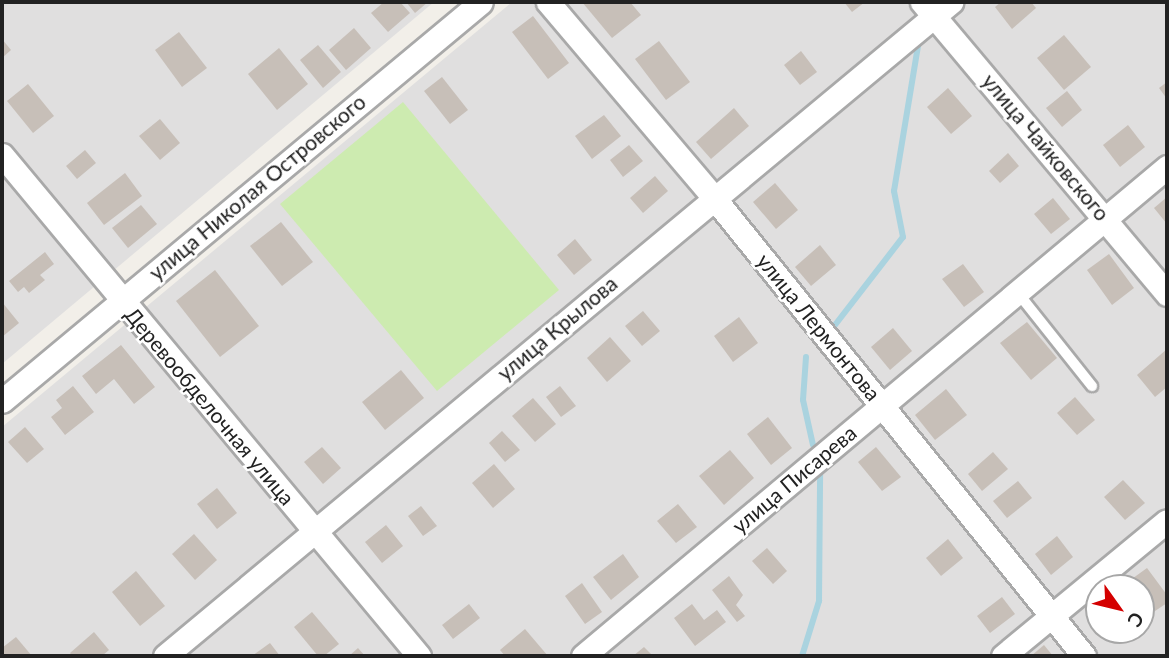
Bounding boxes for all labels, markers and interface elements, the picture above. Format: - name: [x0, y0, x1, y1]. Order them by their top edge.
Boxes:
- street label: улица Чайковского: [977, 68, 1115, 226]
- street label: улица Николая Островского: [144, 89, 370, 285]
- street label: улица Лермонтова: [752, 248, 886, 406]
- street label: улица Крылова: [492, 271, 622, 385]
- street label: Деревообделочная улица: [120, 302, 300, 510]
- street label: улица Писарева: [727, 420, 861, 538]
- north arrow: [1085, 574, 1155, 644]
- text: С: [1123, 608, 1149, 632]

